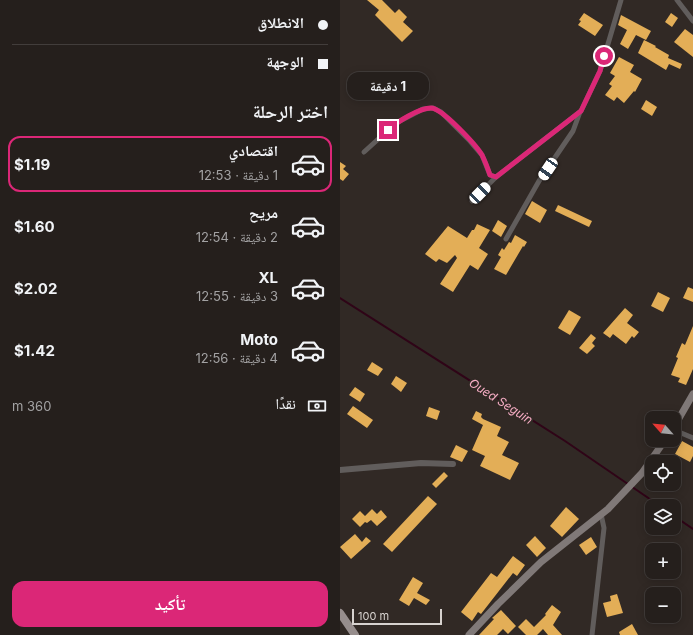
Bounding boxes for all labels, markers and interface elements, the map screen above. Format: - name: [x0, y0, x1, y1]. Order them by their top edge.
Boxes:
- text: الانطلاق: [258, 13, 304, 32]
- route start: [595, 47, 613, 65]
- text: الوجهة: [266, 52, 304, 71]
- callout: 1 دقيقة: [347, 72, 429, 100]
- text: 1 دقيقة: [370, 78, 406, 94]
- text: اختر الرحلة: [253, 101, 328, 122]
- route end: [379, 121, 397, 139]
- text: اقتصادي: [229, 141, 278, 160]
- icon: car: [290, 146, 326, 182]
- text: $1.19: [14, 155, 50, 174]
- car: [536, 156, 560, 182]
- text: 1 دقيقة · 12:53: [199, 167, 278, 183]
- car: [467, 180, 493, 206]
- text: مريح: [249, 203, 278, 222]
- icon: car: [290, 208, 326, 244]
- text: $1.60: [14, 217, 55, 236]
- text: 2 دقيقة · 12:54: [196, 229, 278, 245]
- text: XL: [258, 268, 278, 287]
- icon: car: [290, 270, 326, 306]
- text: $2.02: [14, 279, 57, 298]
- text: 3 دقيقة · 12:55: [196, 288, 278, 304]
- text: Moto: [240, 330, 278, 349]
- icon: car: [290, 332, 326, 368]
- text: $1.42: [14, 341, 55, 360]
- text: 4 دقيقة · 12:56: [196, 350, 278, 366]
- water label: Oued Seguin: [466, 375, 536, 427]
- text: نقدًا: [275, 394, 296, 413]
- icon: cash: [306, 395, 328, 417]
- text: 360 m: [12, 398, 51, 414]
- north arrow: [645, 411, 681, 447]
- map controls: [645, 411, 681, 623]
- button: locate: [645, 455, 681, 491]
- button: layers: [645, 499, 681, 535]
- button: +: [645, 543, 681, 579]
- button: تأكيد: [12, 581, 328, 627]
- button: −: [645, 587, 681, 623]
- scale bar: [352, 607, 442, 626]
- text: 100 m: [358, 609, 389, 623]

